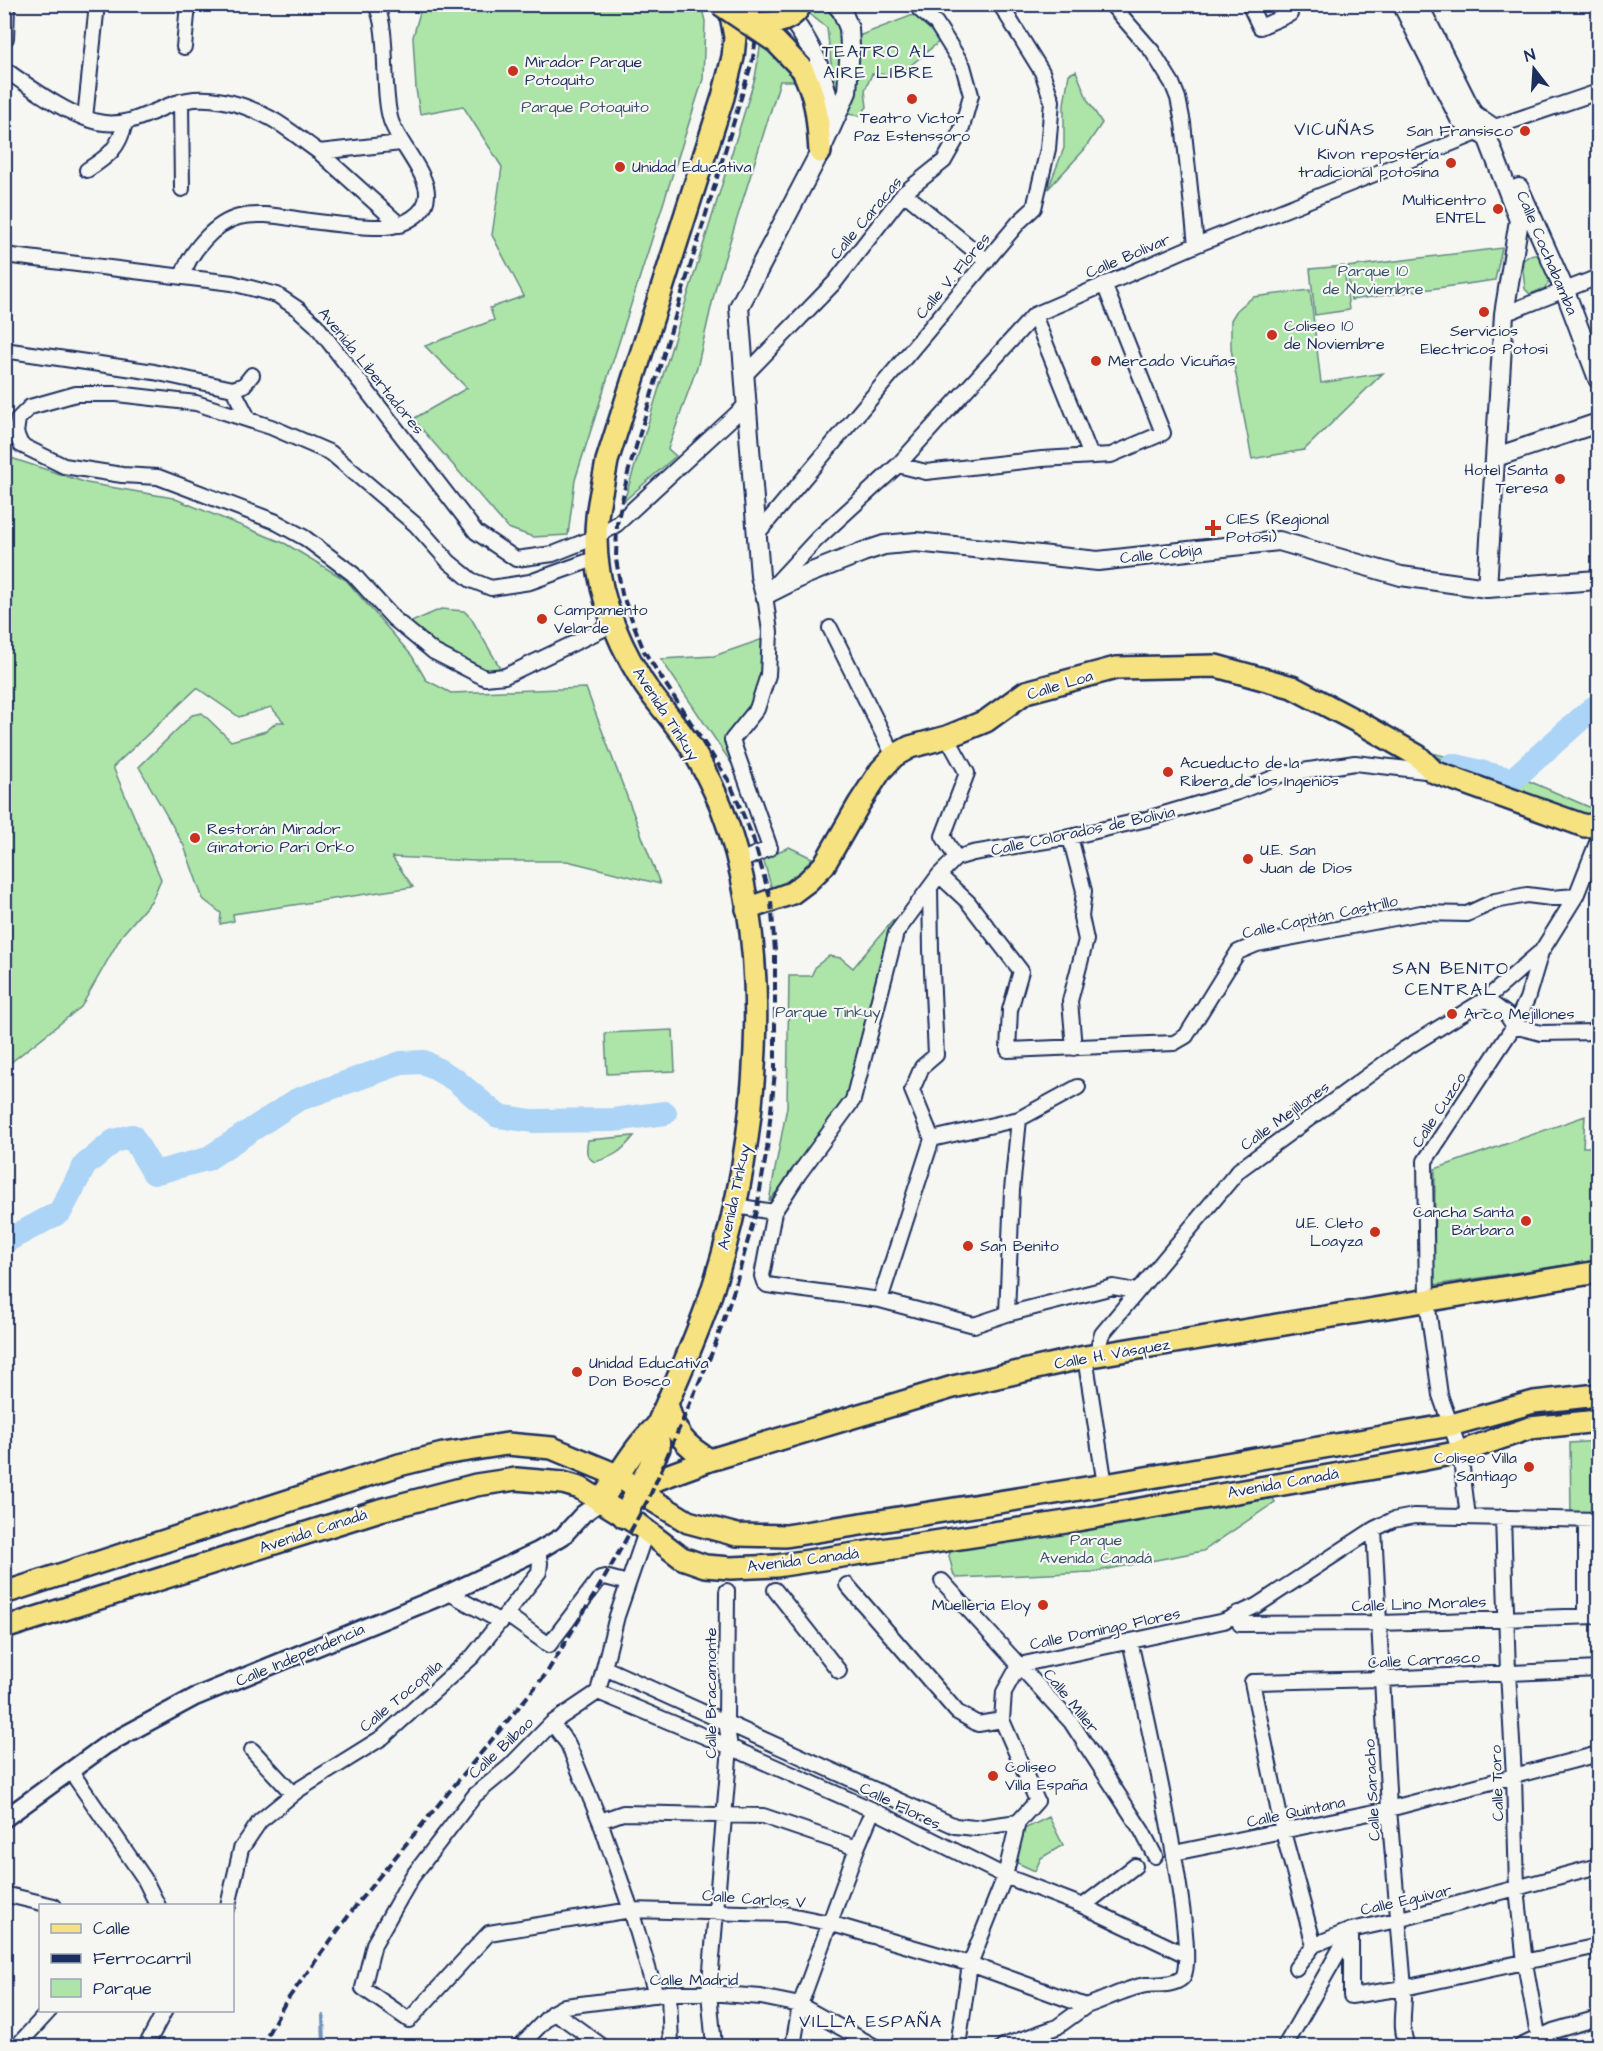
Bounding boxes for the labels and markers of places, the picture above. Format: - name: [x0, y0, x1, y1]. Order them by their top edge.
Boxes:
- place label: Mirador Parque Potoquito: [525, 51, 643, 91]
- marker: Mirador Parque Potoquito: [506, 64, 520, 78]
- marker: Teatro Victor Paz Estenssoro: [905, 92, 919, 106]
- place label: Teatro Victor Paz Estenssoro: [854, 107, 970, 147]
- place label: San Fransisco: [1407, 120, 1513, 142]
- marker: San Fransisco: [1518, 124, 1532, 138]
- place label: Kivon repostería tradicional potosina: [1298, 143, 1439, 183]
- place label: Unidad Educativa: [632, 156, 752, 178]
- marker: Kivon repostería tradicional potosina: [1444, 156, 1458, 170]
- marker: Unidad Educativa: [613, 160, 627, 174]
- place label: Multicentro ENTEL: [1402, 189, 1486, 229]
- marker: Multicentro ENTEL: [1491, 202, 1505, 216]
- marker: Servicios Electricos Potosi: [1477, 305, 1491, 319]
- place label: Coliseo 10 de Noviembre: [1284, 315, 1385, 355]
- place label: Servicios Electricos Potosi: [1420, 320, 1548, 360]
- marker: Coliseo 10 de Noviembre: [1265, 328, 1279, 342]
- place label: Mercado Vicuñas: [1108, 350, 1235, 372]
- marker: Mercado Vicuñas: [1089, 354, 1103, 368]
- place label: Hotel Santa Teresa: [1464, 459, 1548, 499]
- marker: Hotel Santa Teresa: [1553, 472, 1567, 486]
- place label: CIES (Regional Potosi): [1226, 508, 1329, 548]
- marker: CIES (Regional Potosi): [1204, 519, 1222, 537]
- place label: Campamento Velarde: [554, 599, 648, 639]
- marker: Campamento Velarde: [535, 612, 549, 626]
- place label: Acueducto de la Ribera de los Ingenios: [1180, 752, 1339, 793]
- marker: Acueducto de la Ribera de los Ingenios: [1161, 765, 1175, 779]
- place label: Restorán Mirador Giratorio Pari Orko: [207, 818, 354, 858]
- marker: Restorán Mirador Giratorio Pari Orko: [188, 831, 202, 845]
- place label: U.E. San Juan de Dios: [1260, 839, 1352, 879]
- marker: U.E. San Juan de Dios: [1241, 852, 1255, 866]
- place label: Arco Mejillones: [1464, 1003, 1574, 1025]
- marker: Arco Mejillones: [1445, 1007, 1459, 1021]
- place label: Cancha Santa Bárbara: [1413, 1201, 1514, 1241]
- place label: U.E. Cleto Loayza: [1296, 1212, 1363, 1253]
- marker: Cancha Santa Bárbara: [1519, 1214, 1533, 1228]
- marker: U.E. Cleto Loayza: [1368, 1225, 1382, 1239]
- place label: San Benito: [980, 1235, 1059, 1257]
- marker: San Benito: [961, 1239, 975, 1253]
- place label: Unidad Educativa Don Bosco: [589, 1352, 709, 1392]
- marker: Unidad Educativa Don Bosco: [570, 1365, 584, 1379]
- place label: Coliseo Villa Santiago: [1434, 1447, 1517, 1488]
- marker: Coliseo Villa Santiago: [1522, 1460, 1536, 1474]
- place label: Muelleria Eloy: [932, 1594, 1031, 1617]
- marker: Muelleria Eloy: [1036, 1598, 1050, 1612]
- place label: Coliseo Villa España: [1005, 1756, 1088, 1796]
- marker: Coliseo Villa España: [986, 1769, 1000, 1783]

